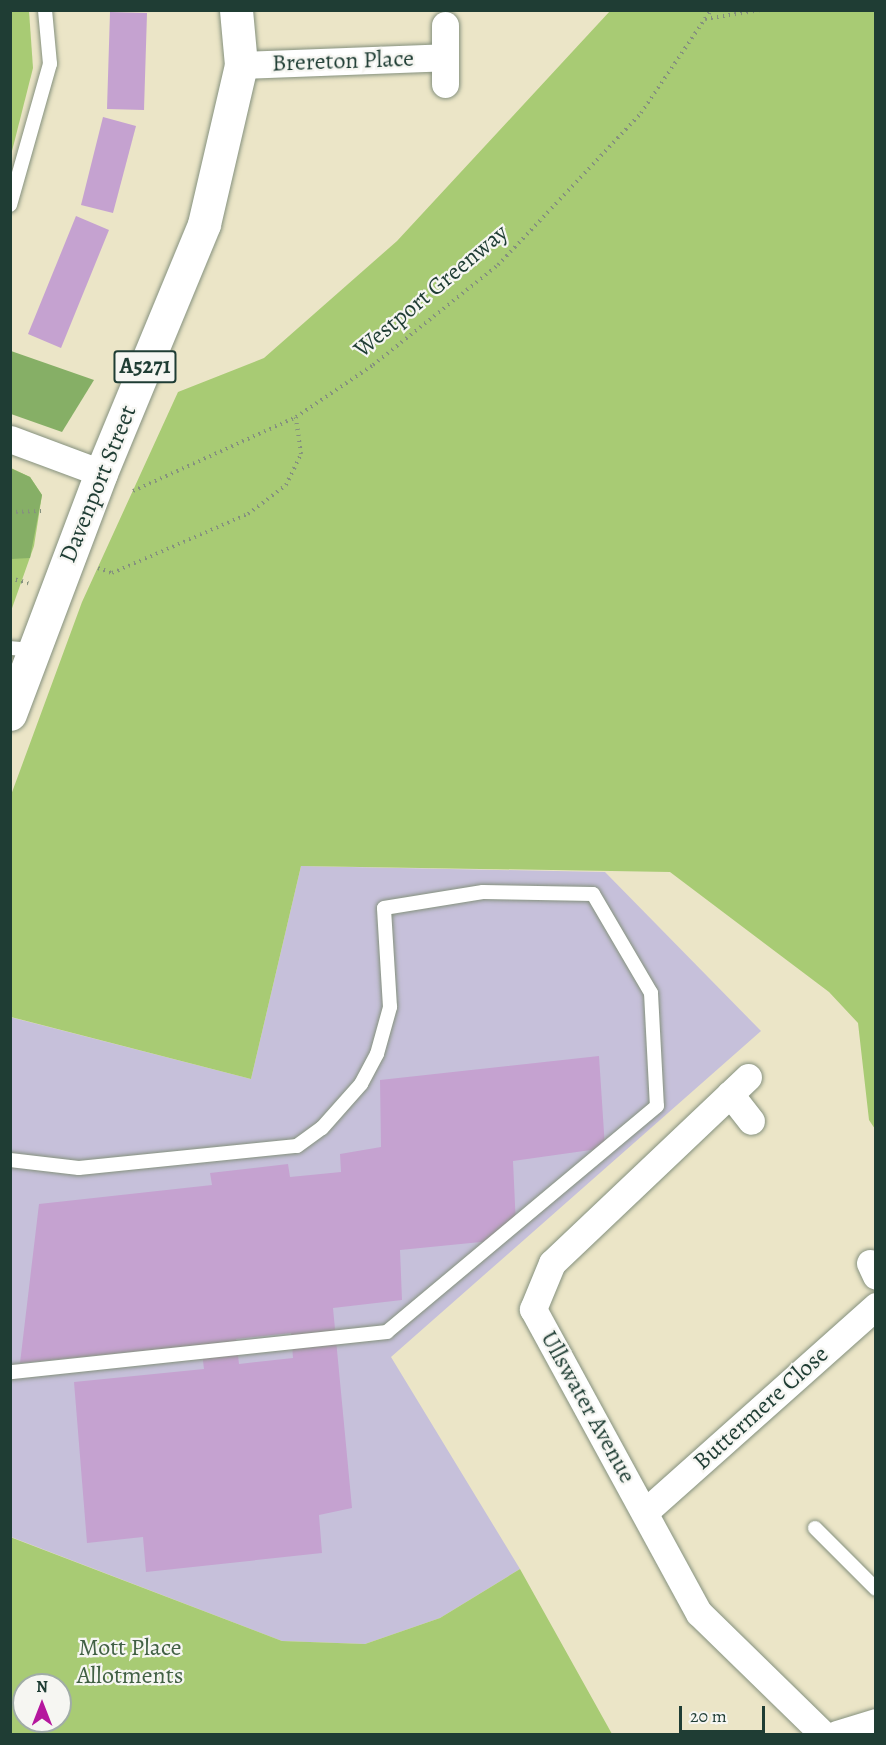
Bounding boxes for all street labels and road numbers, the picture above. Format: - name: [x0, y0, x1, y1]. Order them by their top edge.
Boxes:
- street label: Brereton Place: [271, 44, 415, 78]
- street label: Westport Greenway: [348, 218, 514, 364]
- road number: A5271: [112, 348, 178, 386]
- street label: Davenport Street: [53, 401, 143, 567]
- street label: Ullswater Avenue: [534, 1326, 642, 1488]
- street label: Buttermere Close: [688, 1340, 834, 1476]

